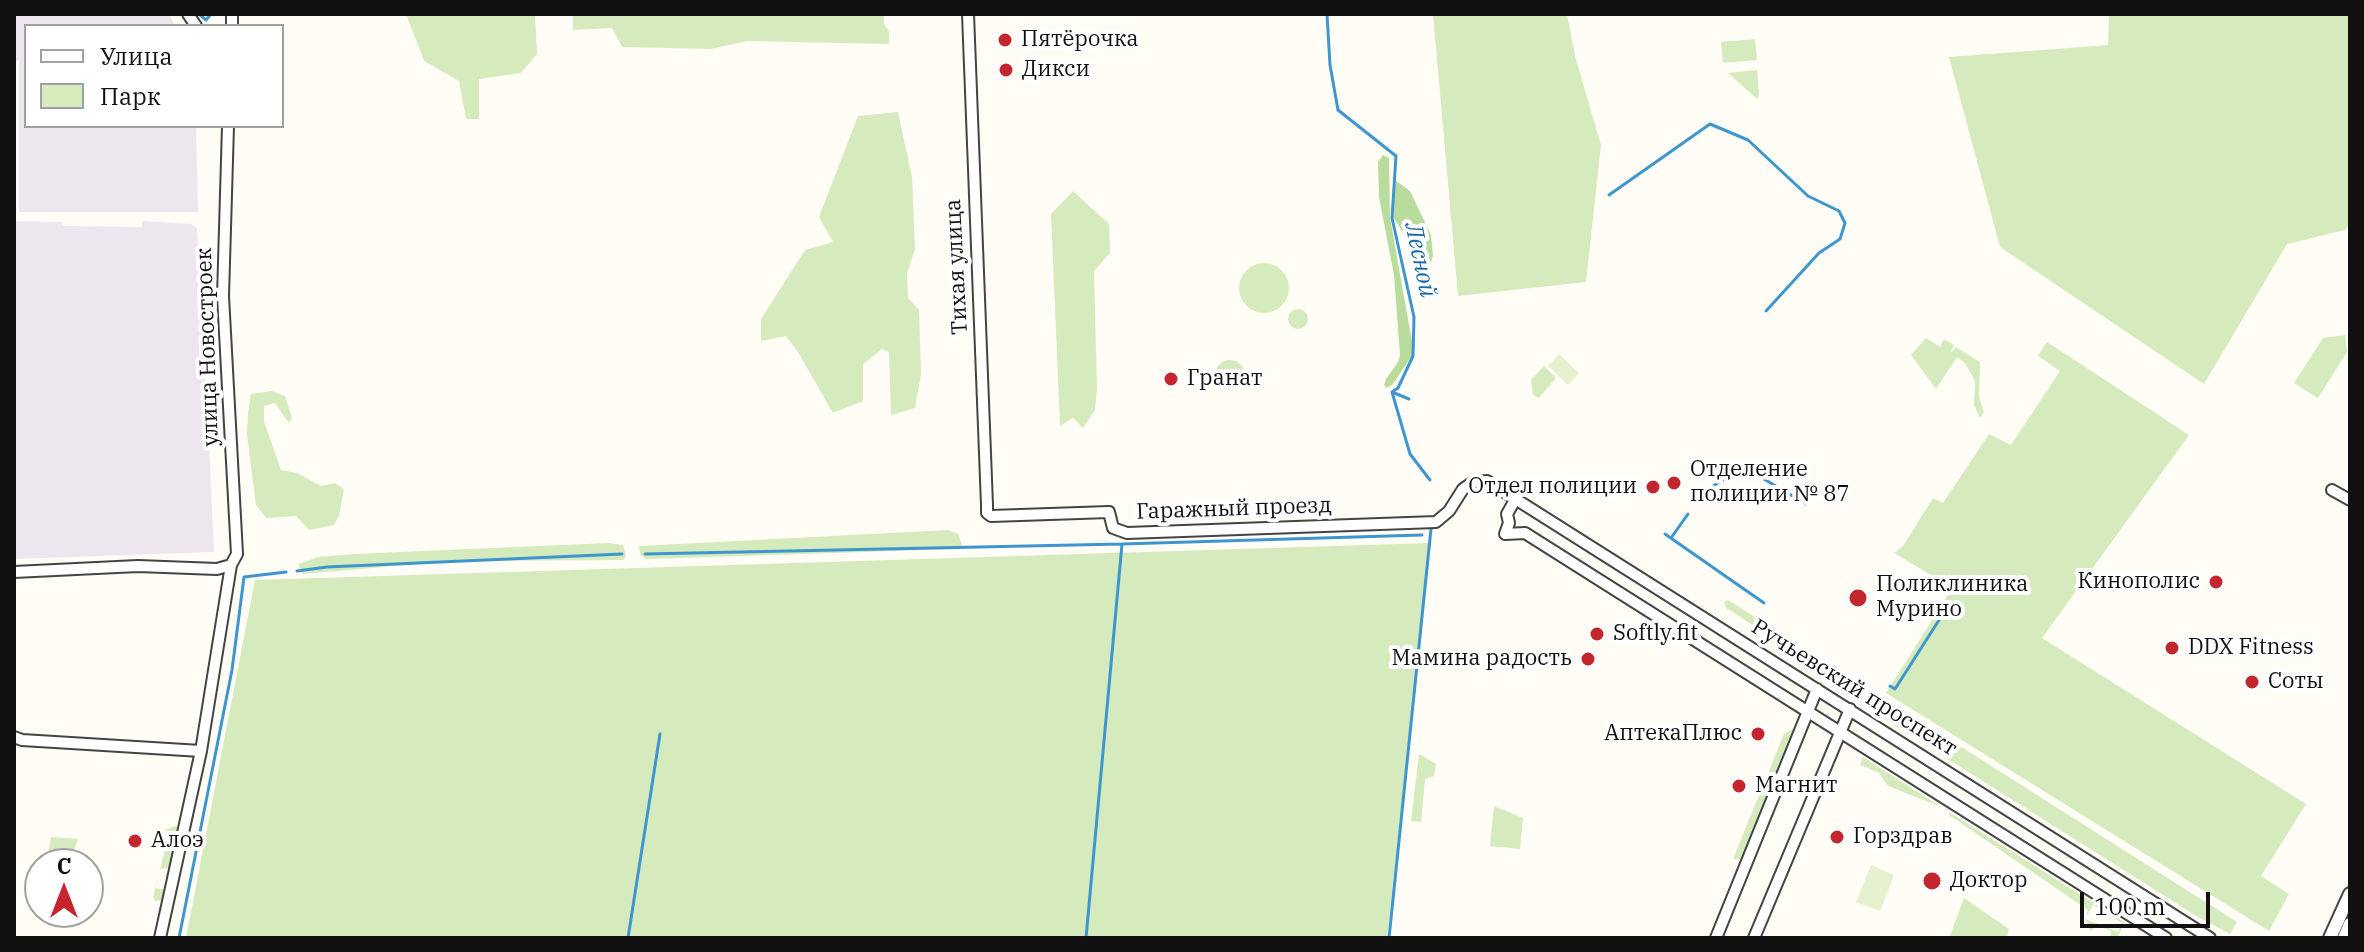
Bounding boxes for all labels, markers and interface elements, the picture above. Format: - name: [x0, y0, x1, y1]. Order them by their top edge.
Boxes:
- legend: [24, 24, 284, 128]
- place label: Пятёрочка: [1021, 27, 1139, 53]
- marker: Пятёрочка: [996, 31, 1014, 49]
- text: Улица: [100, 40, 173, 72]
- place label: Дикси: [1022, 57, 1090, 83]
- marker: Дикси: [997, 61, 1015, 79]
- text: Парк: [100, 80, 161, 112]
- street label: Тихая улица: [940, 198, 974, 336]
- water label: Лесной: [1398, 220, 1442, 300]
- street label: улица Новостроек: [191, 247, 225, 447]
- place label: Гранат: [1187, 366, 1262, 392]
- marker: Гранат: [1162, 370, 1180, 388]
- place label: Отделение полиции № 87: [1690, 457, 1850, 508]
- place label: Отдел полиции: [1468, 474, 1637, 500]
- marker: Отделение полиции № 87: [1665, 474, 1683, 492]
- marker: Отдел полиции: [1644, 478, 1662, 496]
- street label: Гаражный проезд: [1136, 492, 1332, 526]
- place label: Кинополис: [2077, 569, 2200, 595]
- place label: Поликлиника Мурино: [1876, 572, 2028, 624]
- marker: Кинополис: [2207, 573, 2225, 591]
- marker: Поликлиника Мурино: [1847, 587, 1869, 609]
- street label: Ручьевский проспект: [1746, 614, 1962, 762]
- place label: Softly.fit: [1613, 621, 1698, 647]
- marker: Softly.fit: [1588, 625, 1606, 643]
- place label: DDX Fitness: [2188, 635, 2314, 661]
- marker: DDX Fitness: [2163, 639, 2181, 657]
- place label: Мамина радость: [1392, 646, 1572, 672]
- marker: Мамина радость: [1579, 650, 1597, 668]
- place label: Соты: [2268, 669, 2324, 695]
- marker: Соты: [2243, 673, 2261, 691]
- place label: АптекаПлюс: [1604, 721, 1742, 747]
- marker: АптекаПлюс: [1749, 725, 1767, 743]
- place label: Магнит: [1755, 773, 1837, 799]
- marker: Магнит: [1730, 777, 1748, 795]
- place label: Горздрав: [1853, 824, 1953, 850]
- place label: Алоэ: [151, 828, 204, 854]
- marker: Горздрав: [1828, 828, 1846, 846]
- marker: Алоэ: [126, 832, 144, 850]
- north arrow: [24, 848, 104, 928]
- text: С: [57, 851, 71, 880]
- place label: Доктор: [1950, 868, 2027, 894]
- marker: Доктор: [1921, 870, 1943, 892]
- scale bar: [2084, 876, 2214, 926]
- text: 100 m: [2094, 890, 2166, 922]

